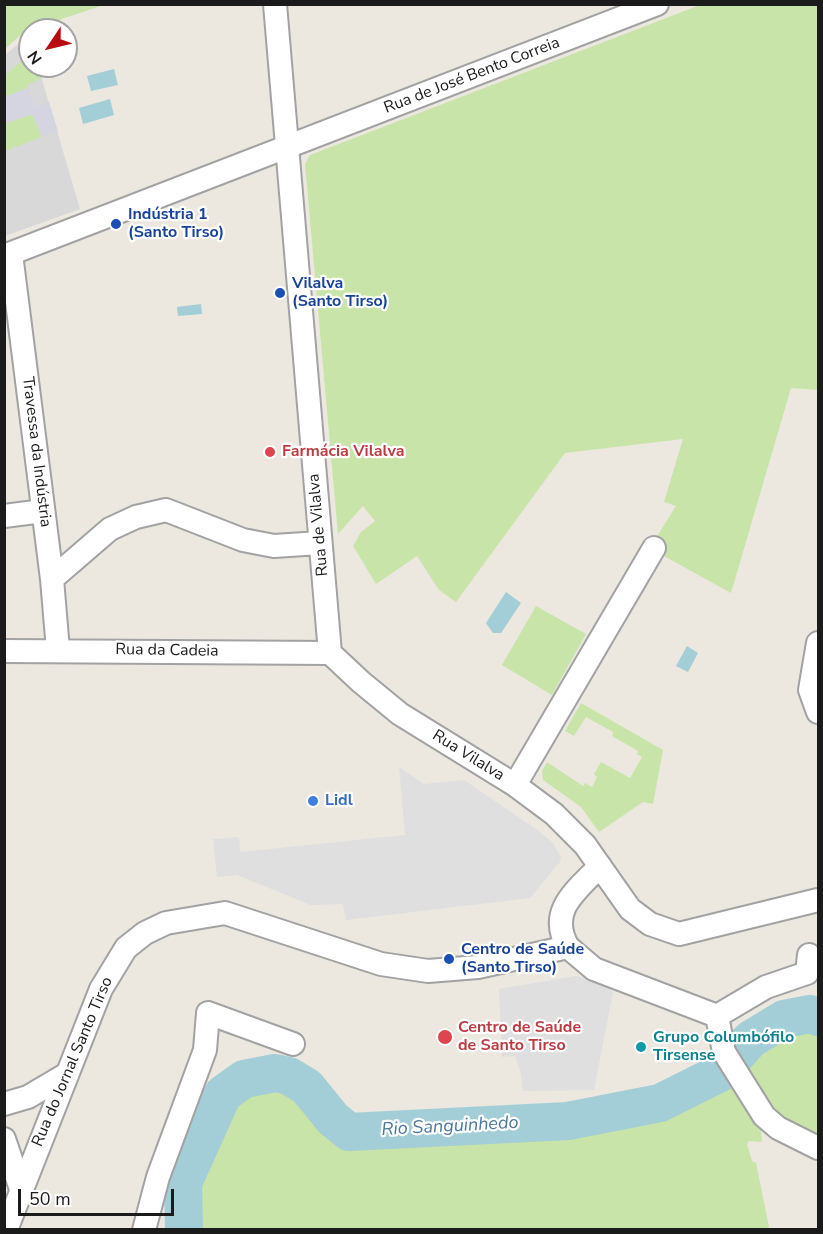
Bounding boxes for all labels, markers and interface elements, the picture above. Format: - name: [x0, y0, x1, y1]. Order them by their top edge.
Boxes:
- north arrow: [18, 18, 78, 78]
- street label: Rua de José Bento Correia: [381, 34, 563, 118]
- text: N: [22, 46, 47, 68]
- place label: Indústria 1 (Santo Tirso): [128, 205, 224, 243]
- marker: Indústria 1 (Santo Tirso): [109, 217, 123, 231]
- place label: Vilalva (Santo Tirso): [292, 274, 388, 312]
- marker: Vilalva (Santo Tirso): [273, 286, 287, 300]
- street label: Travessa da Indústria: [17, 376, 55, 528]
- place label: Farmácia Vilalva: [282, 442, 404, 462]
- marker: Farmácia Vilalva: [263, 445, 277, 459]
- street label: Rua de Vilalva: [305, 473, 333, 577]
- street label: Rua da Cadeia: [115, 641, 219, 661]
- street label: Rua Vilalva: [428, 726, 508, 786]
- place label: Lidl: [325, 791, 353, 811]
- marker: Lidl: [306, 794, 320, 808]
- place label: Centro de Saúde (Santo Tirso): [461, 940, 584, 978]
- marker: Centro de Saúde (Santo Tirso): [442, 952, 456, 966]
- street label: Rua do Jornal Santo Tirso: [29, 974, 117, 1150]
- place label: Centro de Saúde de Santo Tirso: [458, 1018, 581, 1056]
- marker: Centro de Saúde de Santo Tirso: [436, 1028, 454, 1046]
- place label: Grupo Columbófilo Tirsense: [653, 1028, 794, 1066]
- marker: Grupo Columbófilo Tirsense: [634, 1040, 648, 1054]
- water label: Rio Sanguinhedo: [381, 1113, 519, 1141]
- scale bar: [21, 1177, 177, 1215]
- text: 50 m: [29, 1187, 71, 1211]

